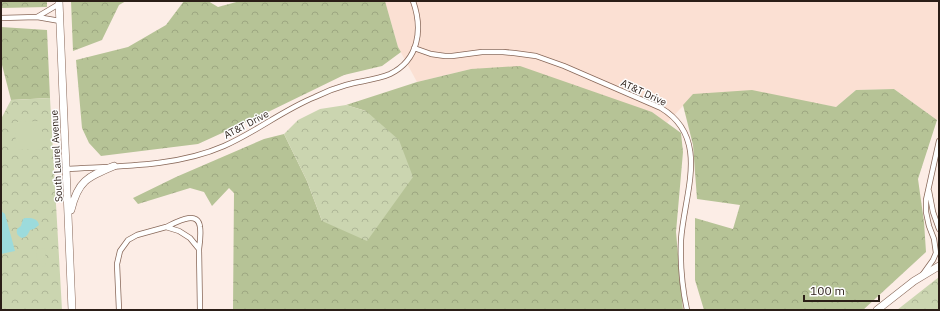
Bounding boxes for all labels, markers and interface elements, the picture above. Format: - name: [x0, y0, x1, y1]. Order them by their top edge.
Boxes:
- street label: AT&T Drive: [619, 76, 669, 109]
- street label: AT&T Drive: [222, 107, 271, 142]
- street label: South Laurel Avenue: [48, 109, 65, 202]
- scale bar: [804, 277, 879, 303]
- text: 100 m: [810, 283, 845, 298]

